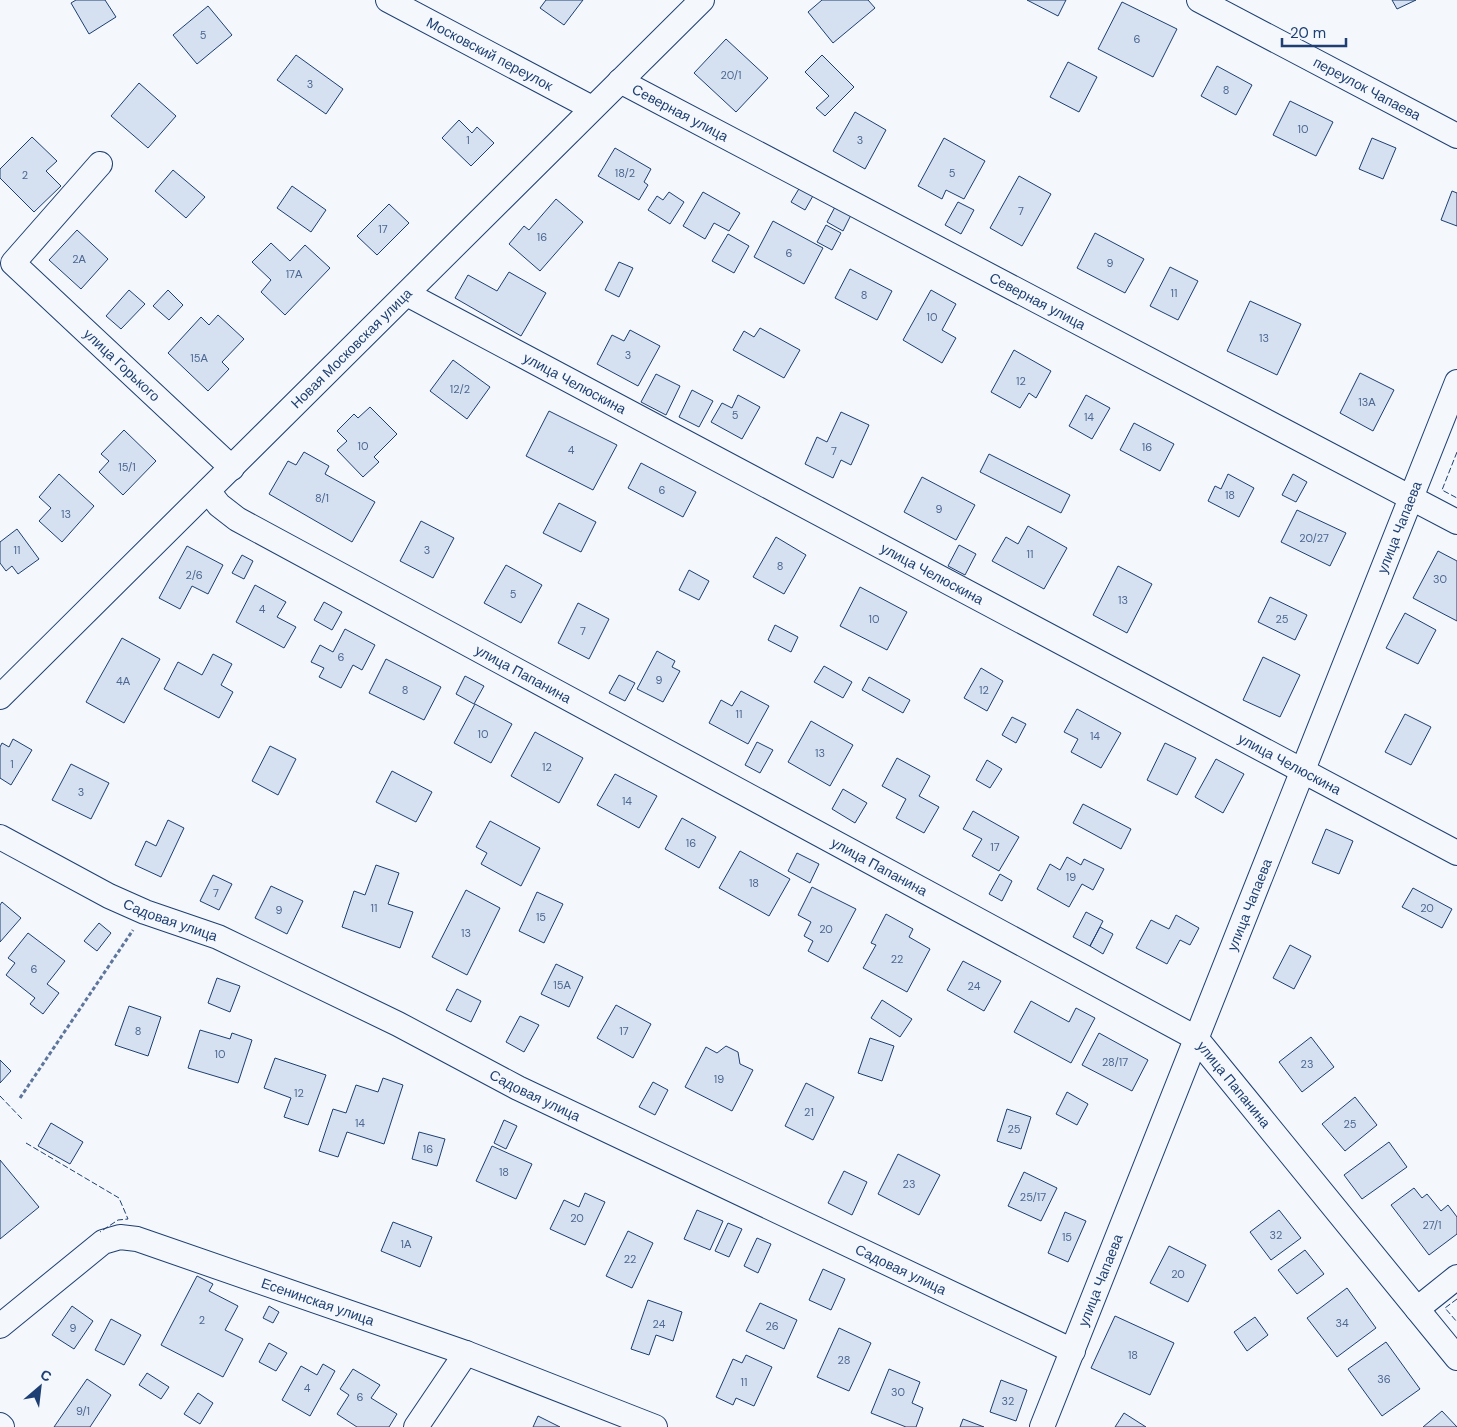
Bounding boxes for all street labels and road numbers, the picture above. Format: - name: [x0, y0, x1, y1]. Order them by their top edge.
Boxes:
- street label: Московский переулок: [423, 13, 557, 95]
- street label: переулок Чапаева: [1310, 53, 1424, 124]
- street label: Северная улица: [629, 80, 732, 146]
- street label: Северная улица: [986, 268, 1089, 334]
- street label: Новая Московская улица: [287, 284, 416, 412]
- street label: улица Горького: [80, 325, 164, 405]
- street label: улица Челюскина: [520, 349, 629, 418]
- street label: улица Чапаева: [1373, 478, 1426, 576]
- street label: улица Челюскина: [878, 539, 987, 608]
- street label: улица Папанина: [472, 641, 575, 707]
- street label: улица Челюскина: [1235, 729, 1344, 799]
- street label: улица Папанина: [828, 833, 931, 900]
- street label: улица Чапаева: [1223, 856, 1276, 953]
- street label: Садовая улица: [120, 895, 220, 945]
- street label: улица Папанина: [1193, 1037, 1275, 1132]
- street label: Садовая улица: [486, 1066, 584, 1125]
- street label: улица Чапаева: [1074, 1231, 1127, 1329]
- street label: Садовая улица: [852, 1240, 950, 1299]
- street label: Есенинская улица: [259, 1274, 377, 1330]

